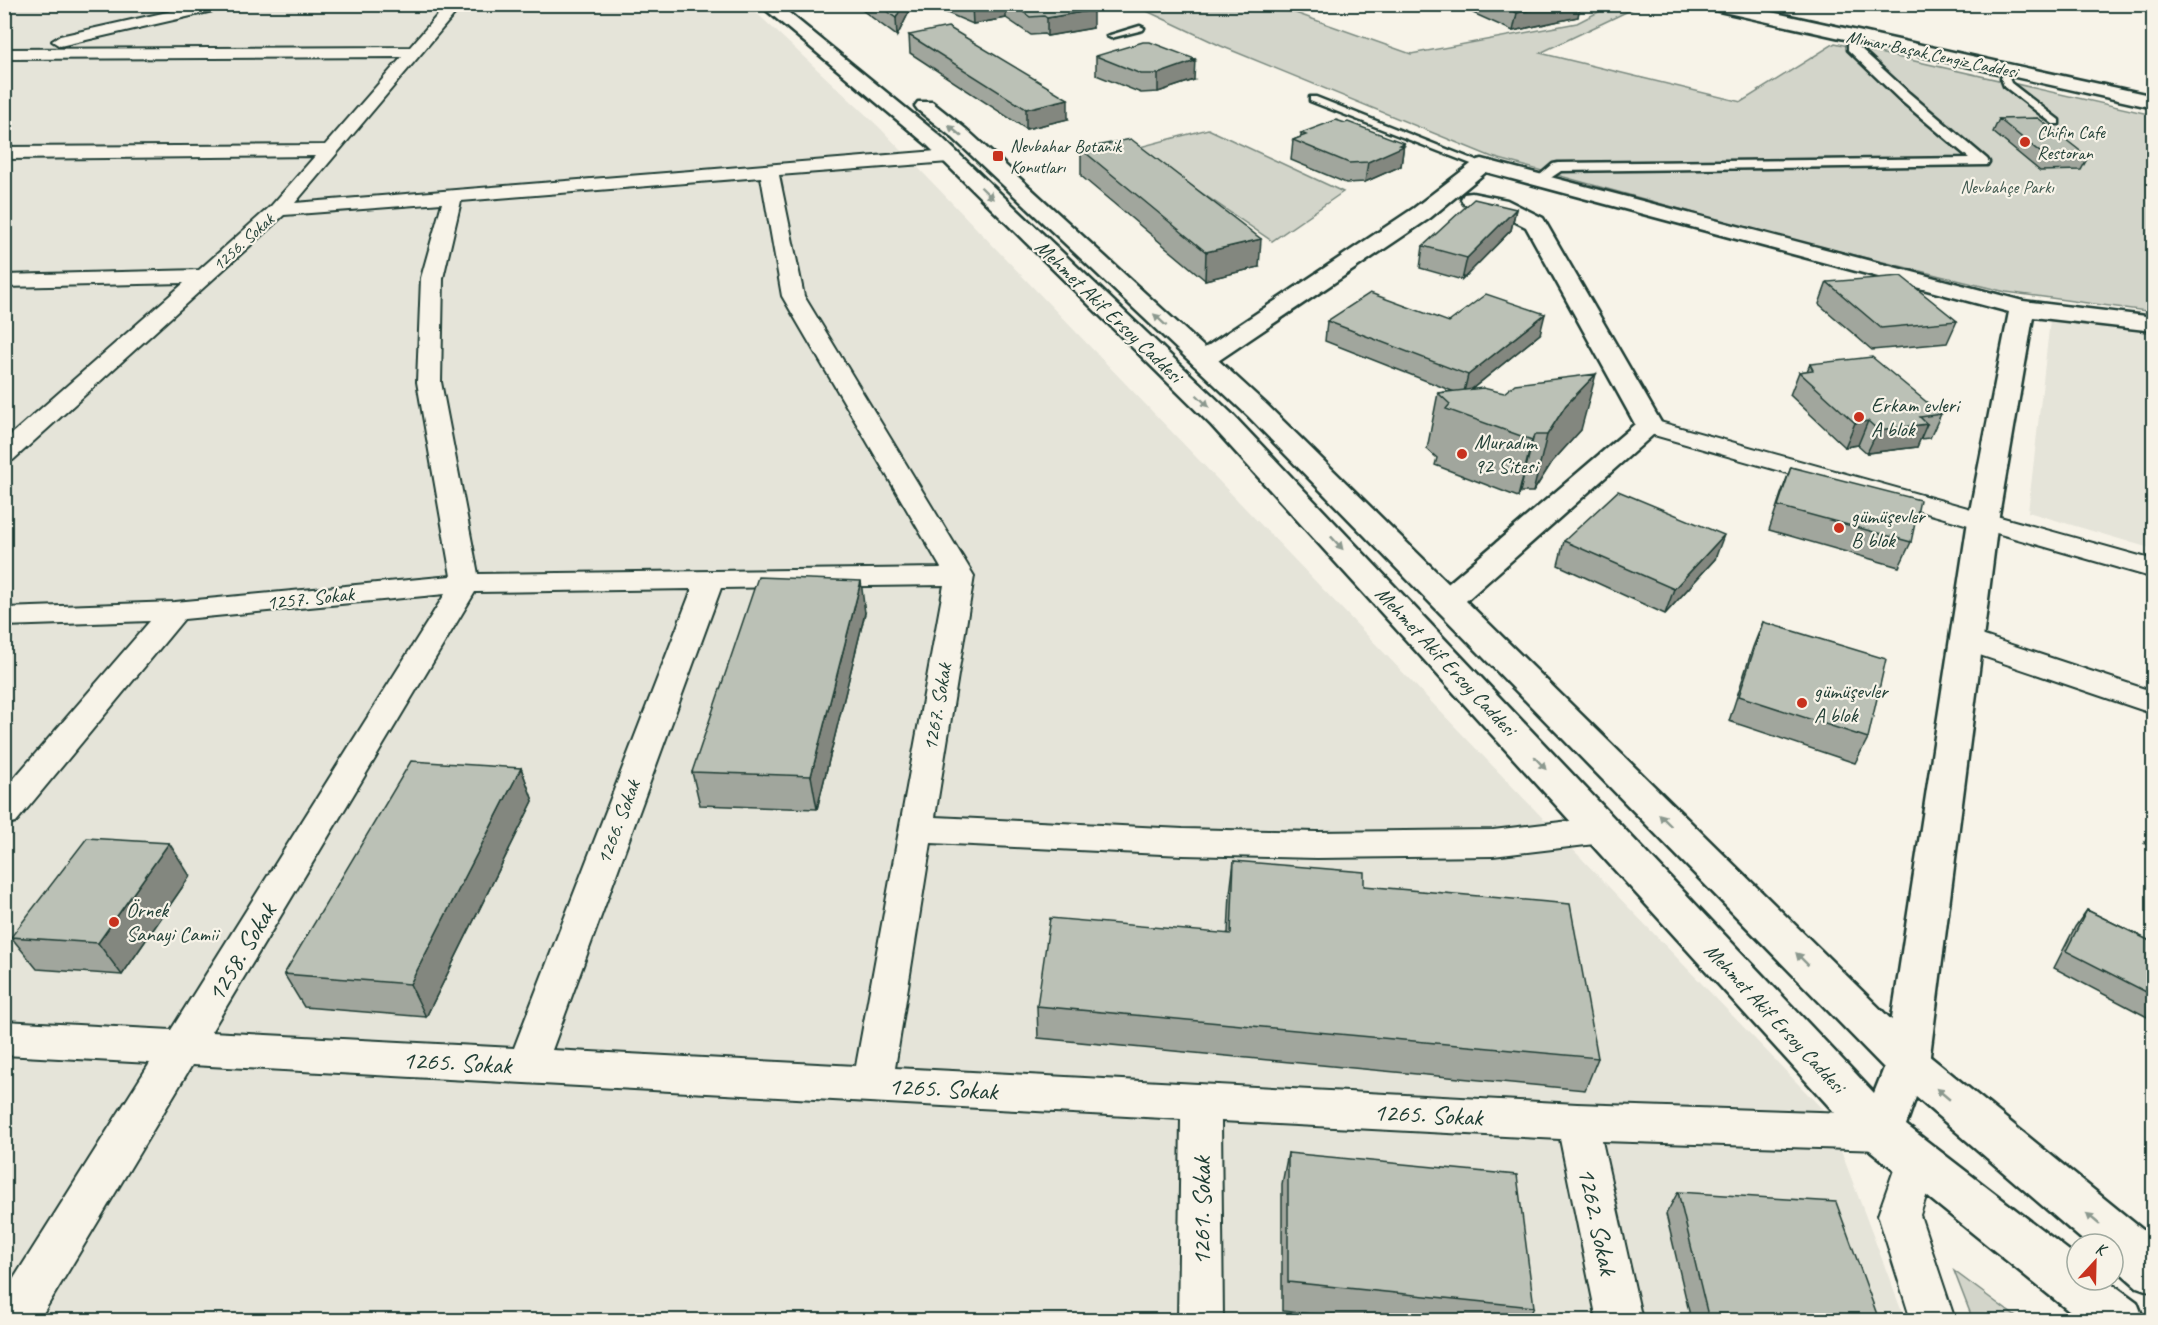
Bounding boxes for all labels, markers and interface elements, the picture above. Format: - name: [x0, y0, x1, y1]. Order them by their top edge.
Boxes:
- street label: Mimar Başak Cengiz Caddesi: [1844, 25, 2022, 83]
- place label: Chifin Cafe Restoran: [2037, 121, 2106, 164]
- one-way arrow: [948, 125, 963, 138]
- place label: Nevbahar Botanik Konutları: [1010, 135, 1123, 178]
- marker: Chifin Cafe Restoran: [2018, 135, 2032, 149]
- marker: Nevbahar Botanik Konutları: [991, 149, 1005, 163]
- park label: Nevbahçe Parkı: [1960, 176, 2054, 198]
- one-way arrow: [979, 185, 993, 199]
- street label: 1256. Sokak: [208, 208, 280, 275]
- street label: Mehmet Akif Ersoy Caddesi: [1030, 234, 1190, 390]
- one-way arrow: [1153, 313, 1168, 327]
- place label: Erkam evleri A blok: [1871, 392, 1962, 442]
- one-way arrow: [1195, 394, 1210, 408]
- marker: Erkam evleri A blok: [1852, 410, 1866, 424]
- place label: Muradım 92 Sitesi: [1474, 429, 1540, 479]
- marker: Muradım 92 Sitesi: [1455, 447, 1469, 461]
- place label: gümüşevler B blok: [1851, 503, 1926, 553]
- marker: gümüşevler B blok: [1832, 521, 1846, 535]
- one-way arrow: [1329, 535, 1343, 549]
- street label: 1257. Sokak: [265, 580, 357, 616]
- street label: Mehmet Akif Ersoy Caddesi: [1370, 581, 1524, 743]
- street label: 1267. Sokak: [917, 660, 958, 753]
- place label: gümüşevler A blok: [1814, 678, 1889, 728]
- marker: gümüşevler A blok: [1795, 696, 1809, 710]
- one-way arrow: [1533, 756, 1547, 770]
- street label: 1266. Sokak: [590, 775, 646, 868]
- one-way arrow: [1658, 813, 1672, 828]
- street label: 1258. Sokak: [199, 896, 284, 1008]
- place label: Örnek Sanayi Camii: [126, 897, 221, 947]
- marker: Örnek Sanayi Camii: [107, 915, 121, 929]
- street label: Mehmet Akif Ersoy Caddesi: [1699, 938, 1853, 1100]
- one-way arrow: [1796, 952, 1810, 966]
- street label: 1265. Sokak: [402, 1043, 514, 1082]
- street label: 1265. Sokak: [888, 1069, 1000, 1108]
- one-way arrow: [1935, 1087, 1951, 1100]
- street label: 1265. Sokak: [1373, 1095, 1485, 1134]
- street label: 1261. Sokak: [1185, 1155, 1218, 1266]
- street label: 1262. Sokak: [1570, 1164, 1625, 1279]
- one-way arrow: [2085, 1213, 2100, 1225]
- north arrow: [2065, 1232, 2125, 1292]
- text: K: [2093, 1238, 2111, 1261]

